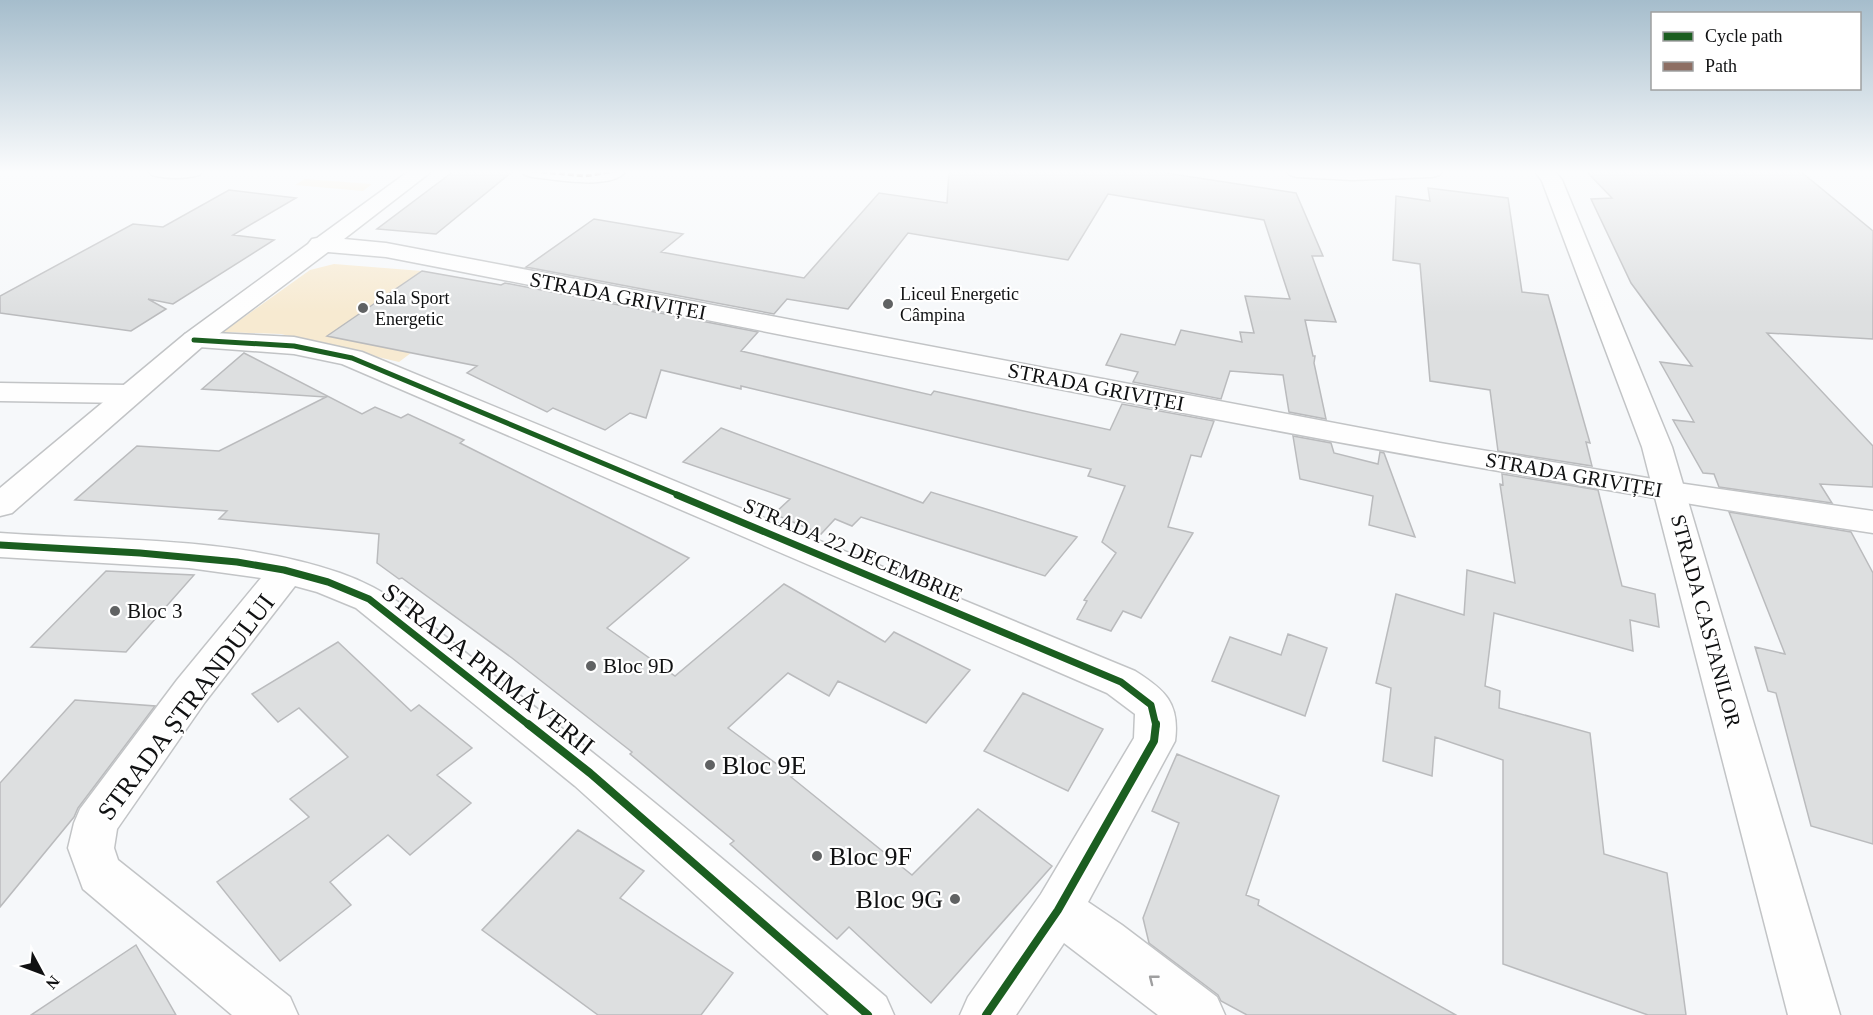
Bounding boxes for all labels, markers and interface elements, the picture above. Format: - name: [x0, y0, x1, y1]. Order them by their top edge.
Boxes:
- legend: [1651, 12, 1861, 90]
- text: Cycle path: [1705, 26, 1782, 46]
- text: Path: [1705, 56, 1737, 76]
- street label: STRADA GRIVIȚEI: [528, 267, 708, 325]
- place label: Liceul Energetic Câmpina: [900, 284, 1019, 325]
- place label: Sala Sport Energetic: [375, 288, 450, 329]
- marker: Liceul Energetic Câmpina: [881, 297, 895, 311]
- marker: Sala Sport Energetic: [356, 301, 370, 315]
- street label: STRADA GRIVIȚEI: [1006, 358, 1186, 416]
- street label: STRADA GRIVIȚEI: [1484, 448, 1664, 502]
- street label: STRADA 22 DECEMBRIE: [740, 493, 966, 607]
- street label: STRADA CASTANILOR: [1666, 512, 1746, 730]
- street label: STRADA PRIMĂVERII: [376, 577, 600, 761]
- street label: STRADA ȘTRANDULUI: [92, 588, 280, 826]
- place label: Bloc 3: [127, 599, 182, 623]
- marker: Bloc 3: [108, 604, 122, 618]
- place label: Bloc 9D: [603, 654, 674, 678]
- marker: Bloc 9D: [584, 659, 598, 673]
- place label: Bloc 9E: [722, 751, 807, 780]
- marker: Bloc 9E: [703, 758, 717, 772]
- place label: Bloc 9F: [829, 842, 912, 871]
- marker: Bloc 9F: [810, 849, 824, 863]
- place label: Bloc 9G: [856, 885, 943, 914]
- marker: Bloc 9G: [948, 892, 962, 906]
- north arrow: [12, 943, 72, 1003]
- text: N: [42, 973, 63, 993]
- one-way arrow: [1149, 976, 1160, 987]

